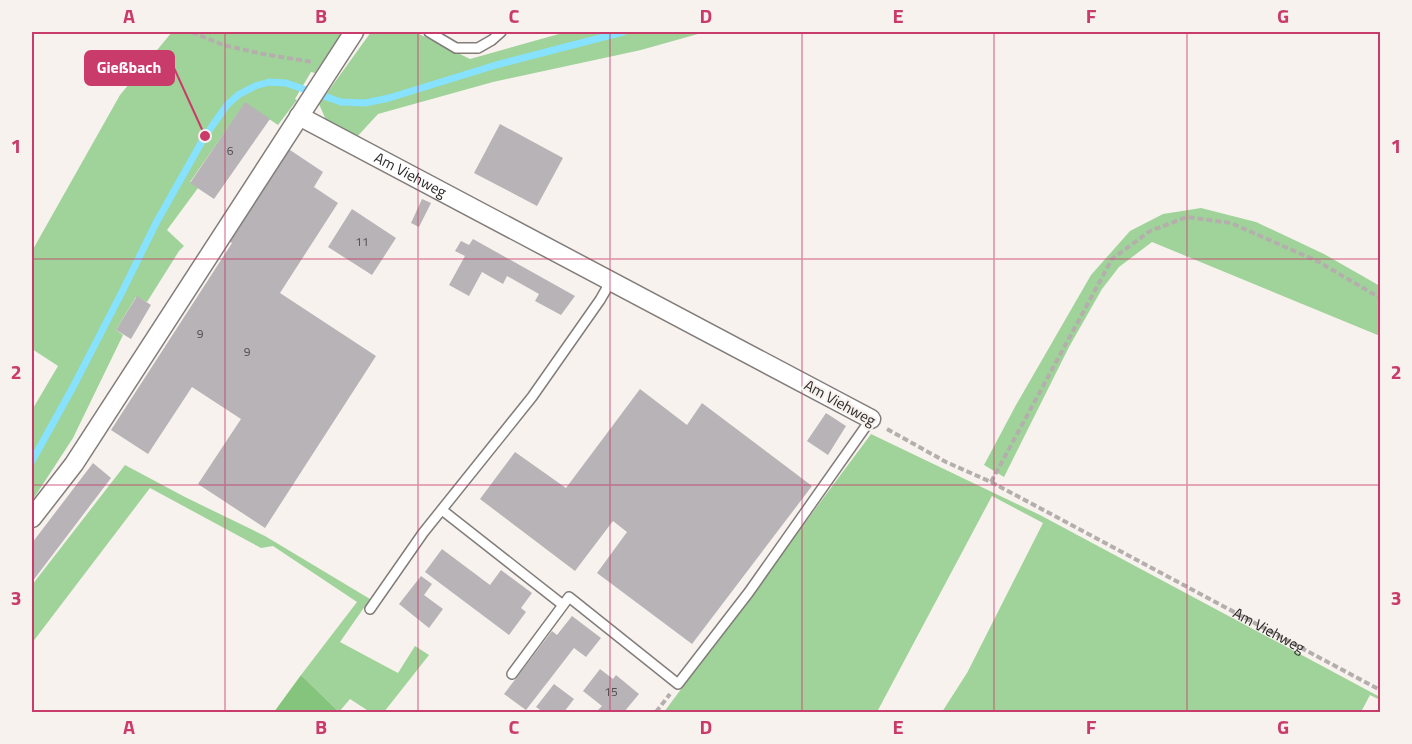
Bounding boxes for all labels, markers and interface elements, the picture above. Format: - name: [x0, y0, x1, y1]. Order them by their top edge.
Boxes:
- text: A: [123, 0, 135, 31]
- text: B: [315, 0, 327, 31]
- text: C: [509, 0, 520, 31]
- text: D: [700, 0, 712, 31]
- text: E: [892, 0, 904, 31]
- text: F: [1086, 0, 1097, 31]
- text: G: [1277, 0, 1289, 31]
- callout: Gießbach: [85, 51, 174, 85]
- text: Gießbach: [97, 55, 161, 79]
- text: 1: [10, 130, 22, 161]
- text: 1: [1390, 130, 1402, 161]
- house number: 6: [227, 141, 234, 160]
- street label: Am Viehweg: [370, 146, 451, 203]
- house number: 11: [355, 232, 369, 251]
- house number: 9: [197, 324, 204, 343]
- house number: 9: [244, 342, 251, 361]
- text: 2: [10, 356, 22, 387]
- text: 2: [1390, 356, 1402, 387]
- street label: Am Viehweg: [800, 373, 881, 432]
- text: 3: [10, 582, 22, 613]
- text: 3: [1390, 582, 1402, 613]
- street label: Am Viehweg: [1229, 601, 1310, 659]
- house number: 15: [604, 682, 618, 701]
- text: A: [123, 711, 135, 742]
- text: B: [315, 711, 327, 742]
- text: C: [509, 711, 520, 742]
- text: D: [700, 711, 712, 742]
- text: E: [892, 711, 904, 742]
- text: F: [1086, 711, 1097, 742]
- text: G: [1277, 711, 1289, 742]

